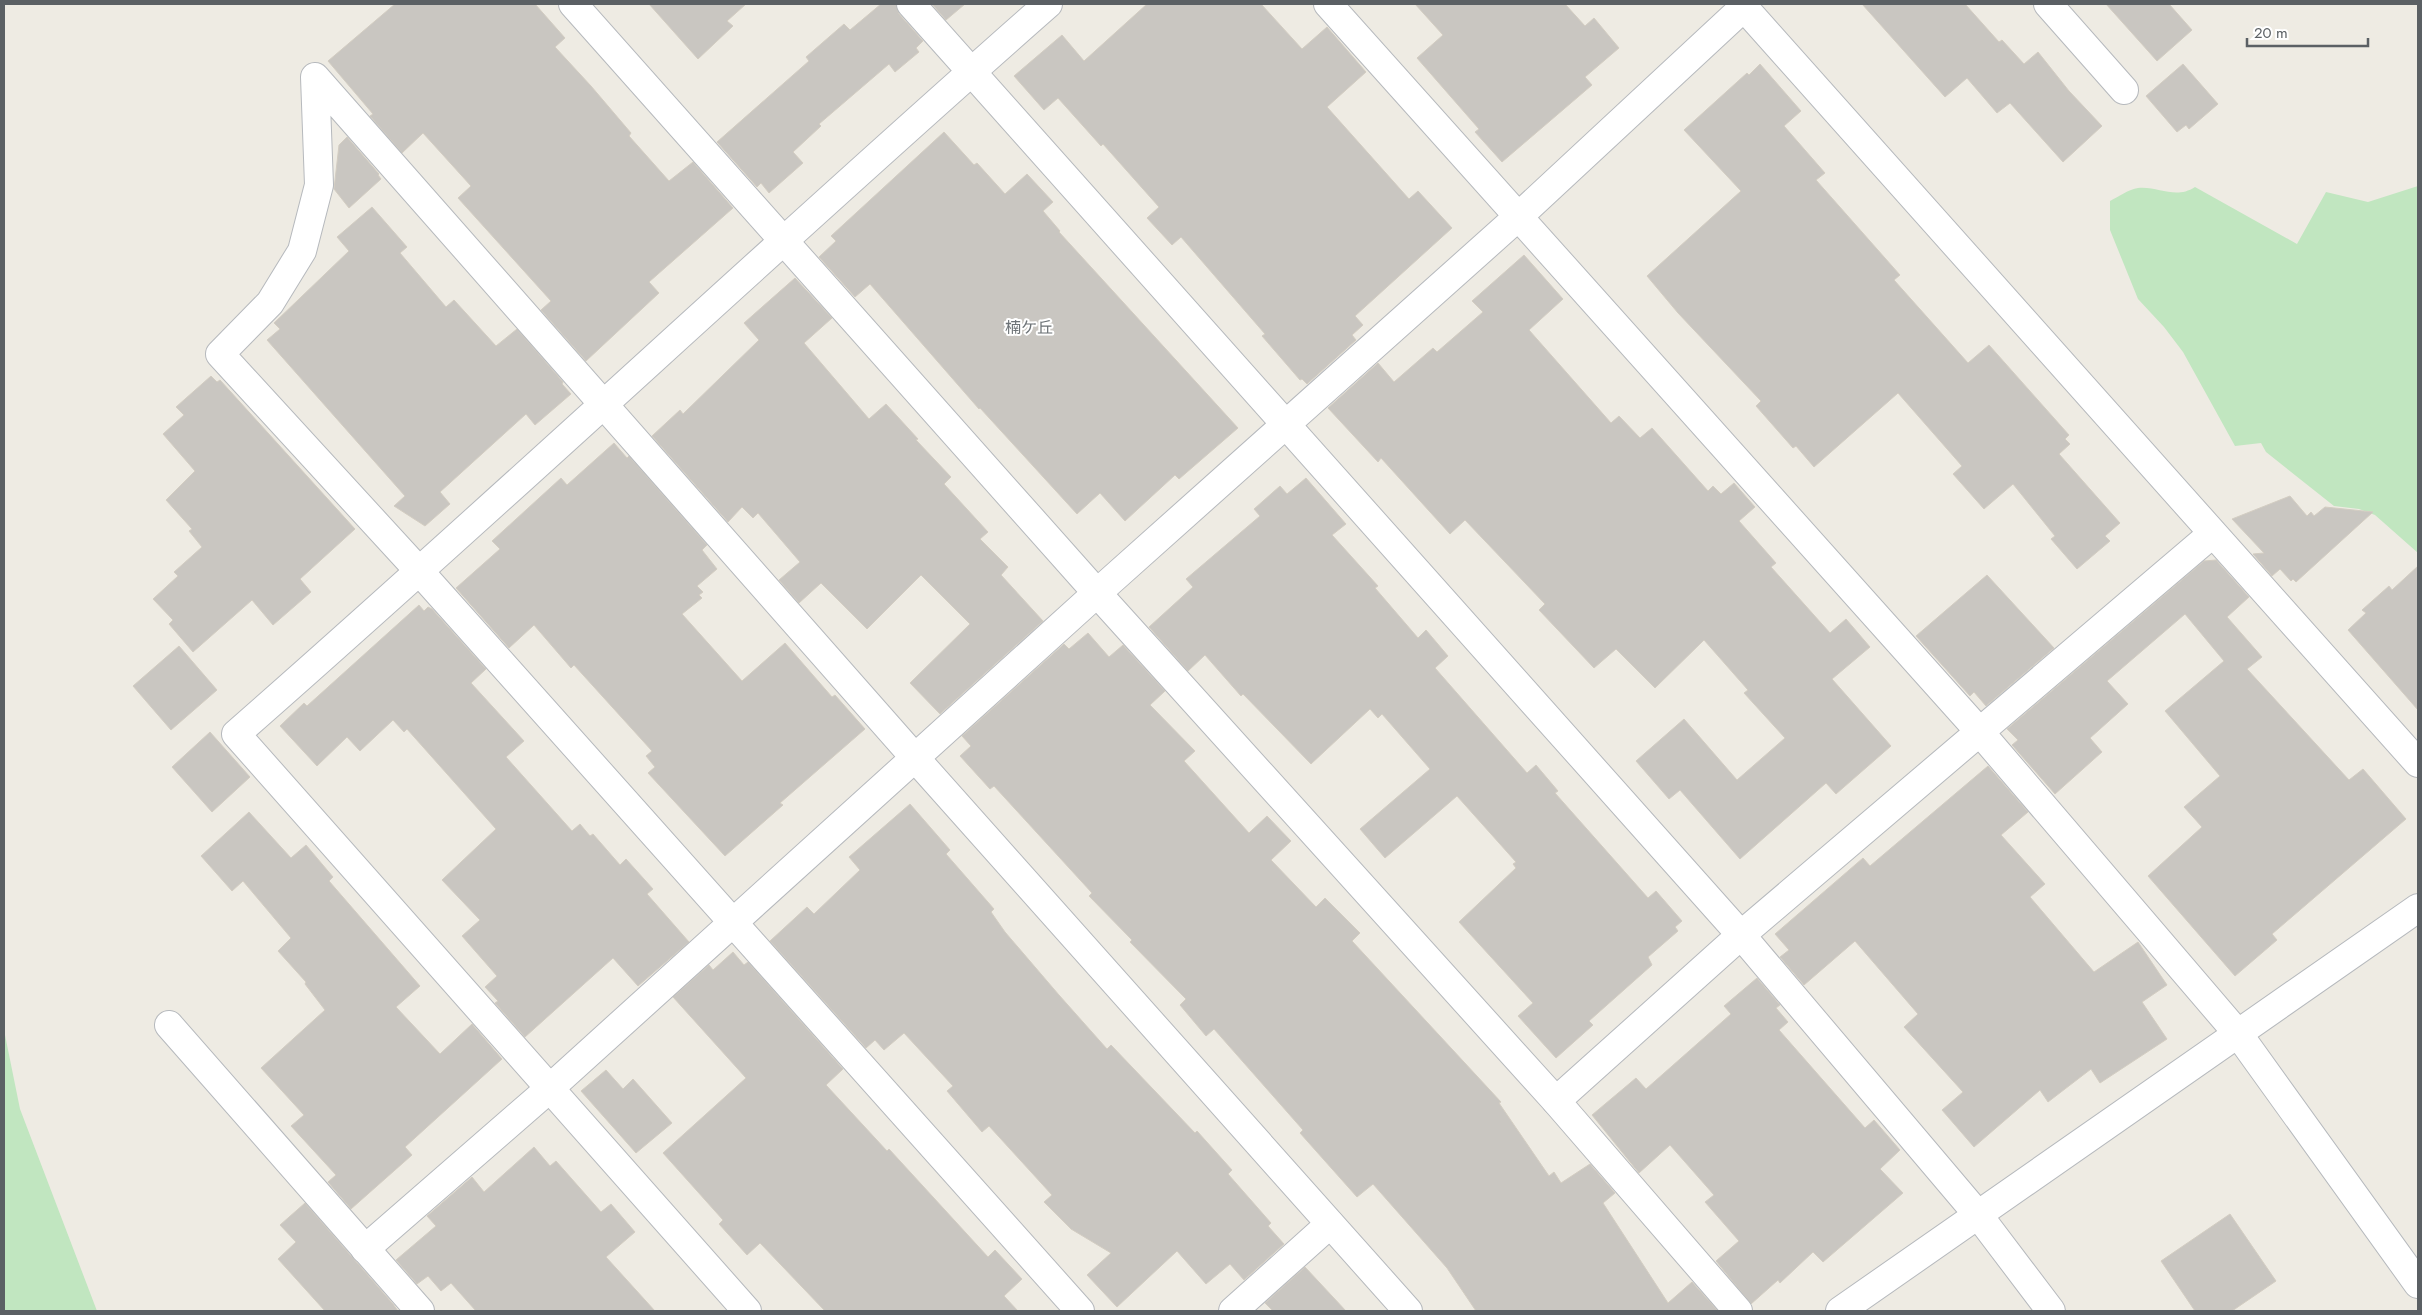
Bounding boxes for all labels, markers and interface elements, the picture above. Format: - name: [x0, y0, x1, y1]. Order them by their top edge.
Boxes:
- scale bar: [2247, 15, 2368, 47]
- text: 20 m: [2254, 22, 2288, 44]
- district label: 楠ケ丘: [1005, 316, 1053, 339]

